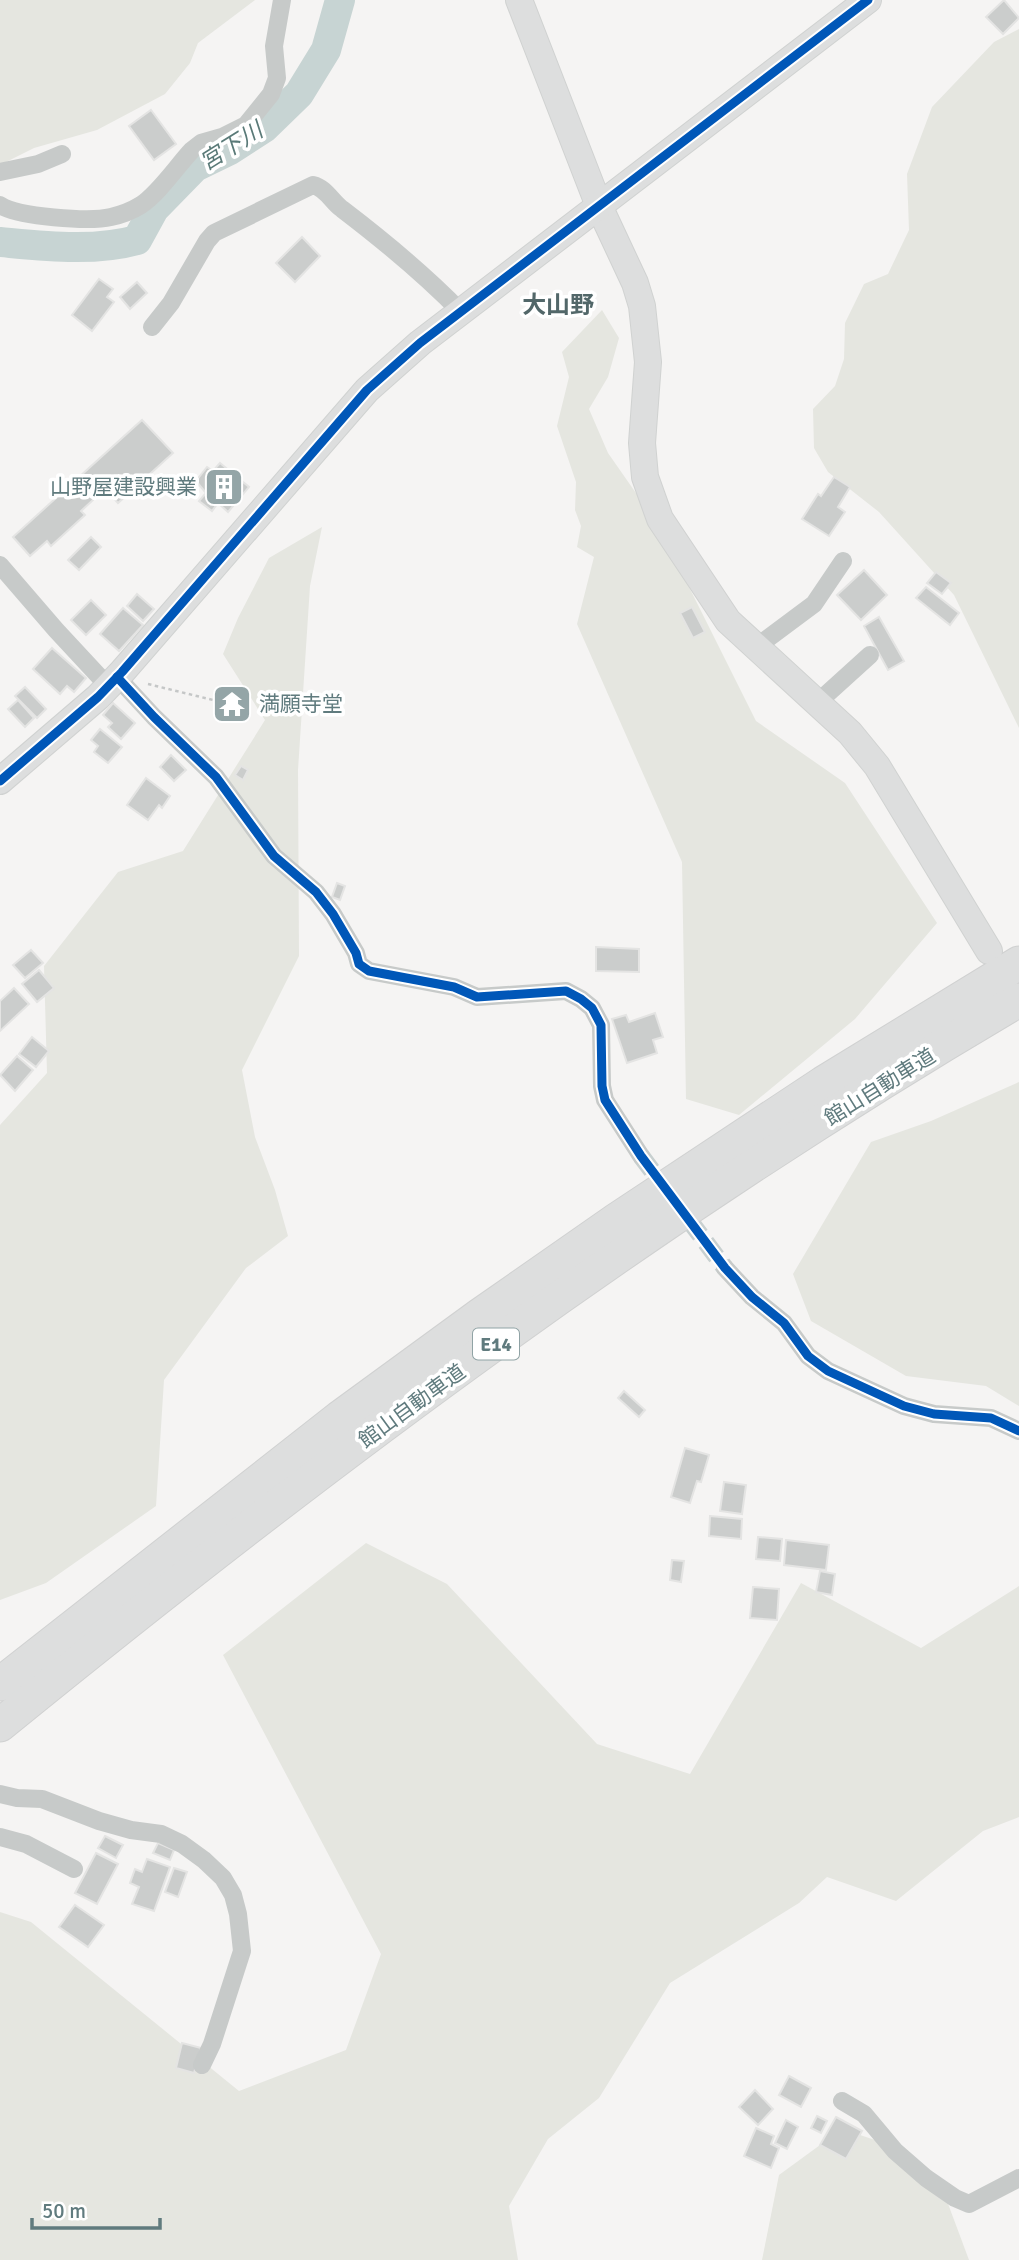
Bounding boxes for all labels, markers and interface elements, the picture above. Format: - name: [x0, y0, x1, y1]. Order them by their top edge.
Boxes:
- water label: 宮下川: [194, 114, 271, 177]
- district label: 大山野: [522, 290, 594, 320]
- building icon: 山野屋建設興業: [203, 466, 245, 508]
- place label: 山野屋建設興業: [50, 474, 197, 500]
- temple icon: 満願寺堂: [211, 683, 253, 725]
- place label: 満願寺堂: [259, 691, 343, 717]
- street label: 館山自動車道: [820, 1043, 940, 1131]
- road number: E14: [473, 1328, 519, 1360]
- street label: 館山自動車道: [353, 1358, 471, 1454]
- scale bar: [32, 2186, 159, 2230]
- text: 50 m: [42, 2198, 86, 2224]

